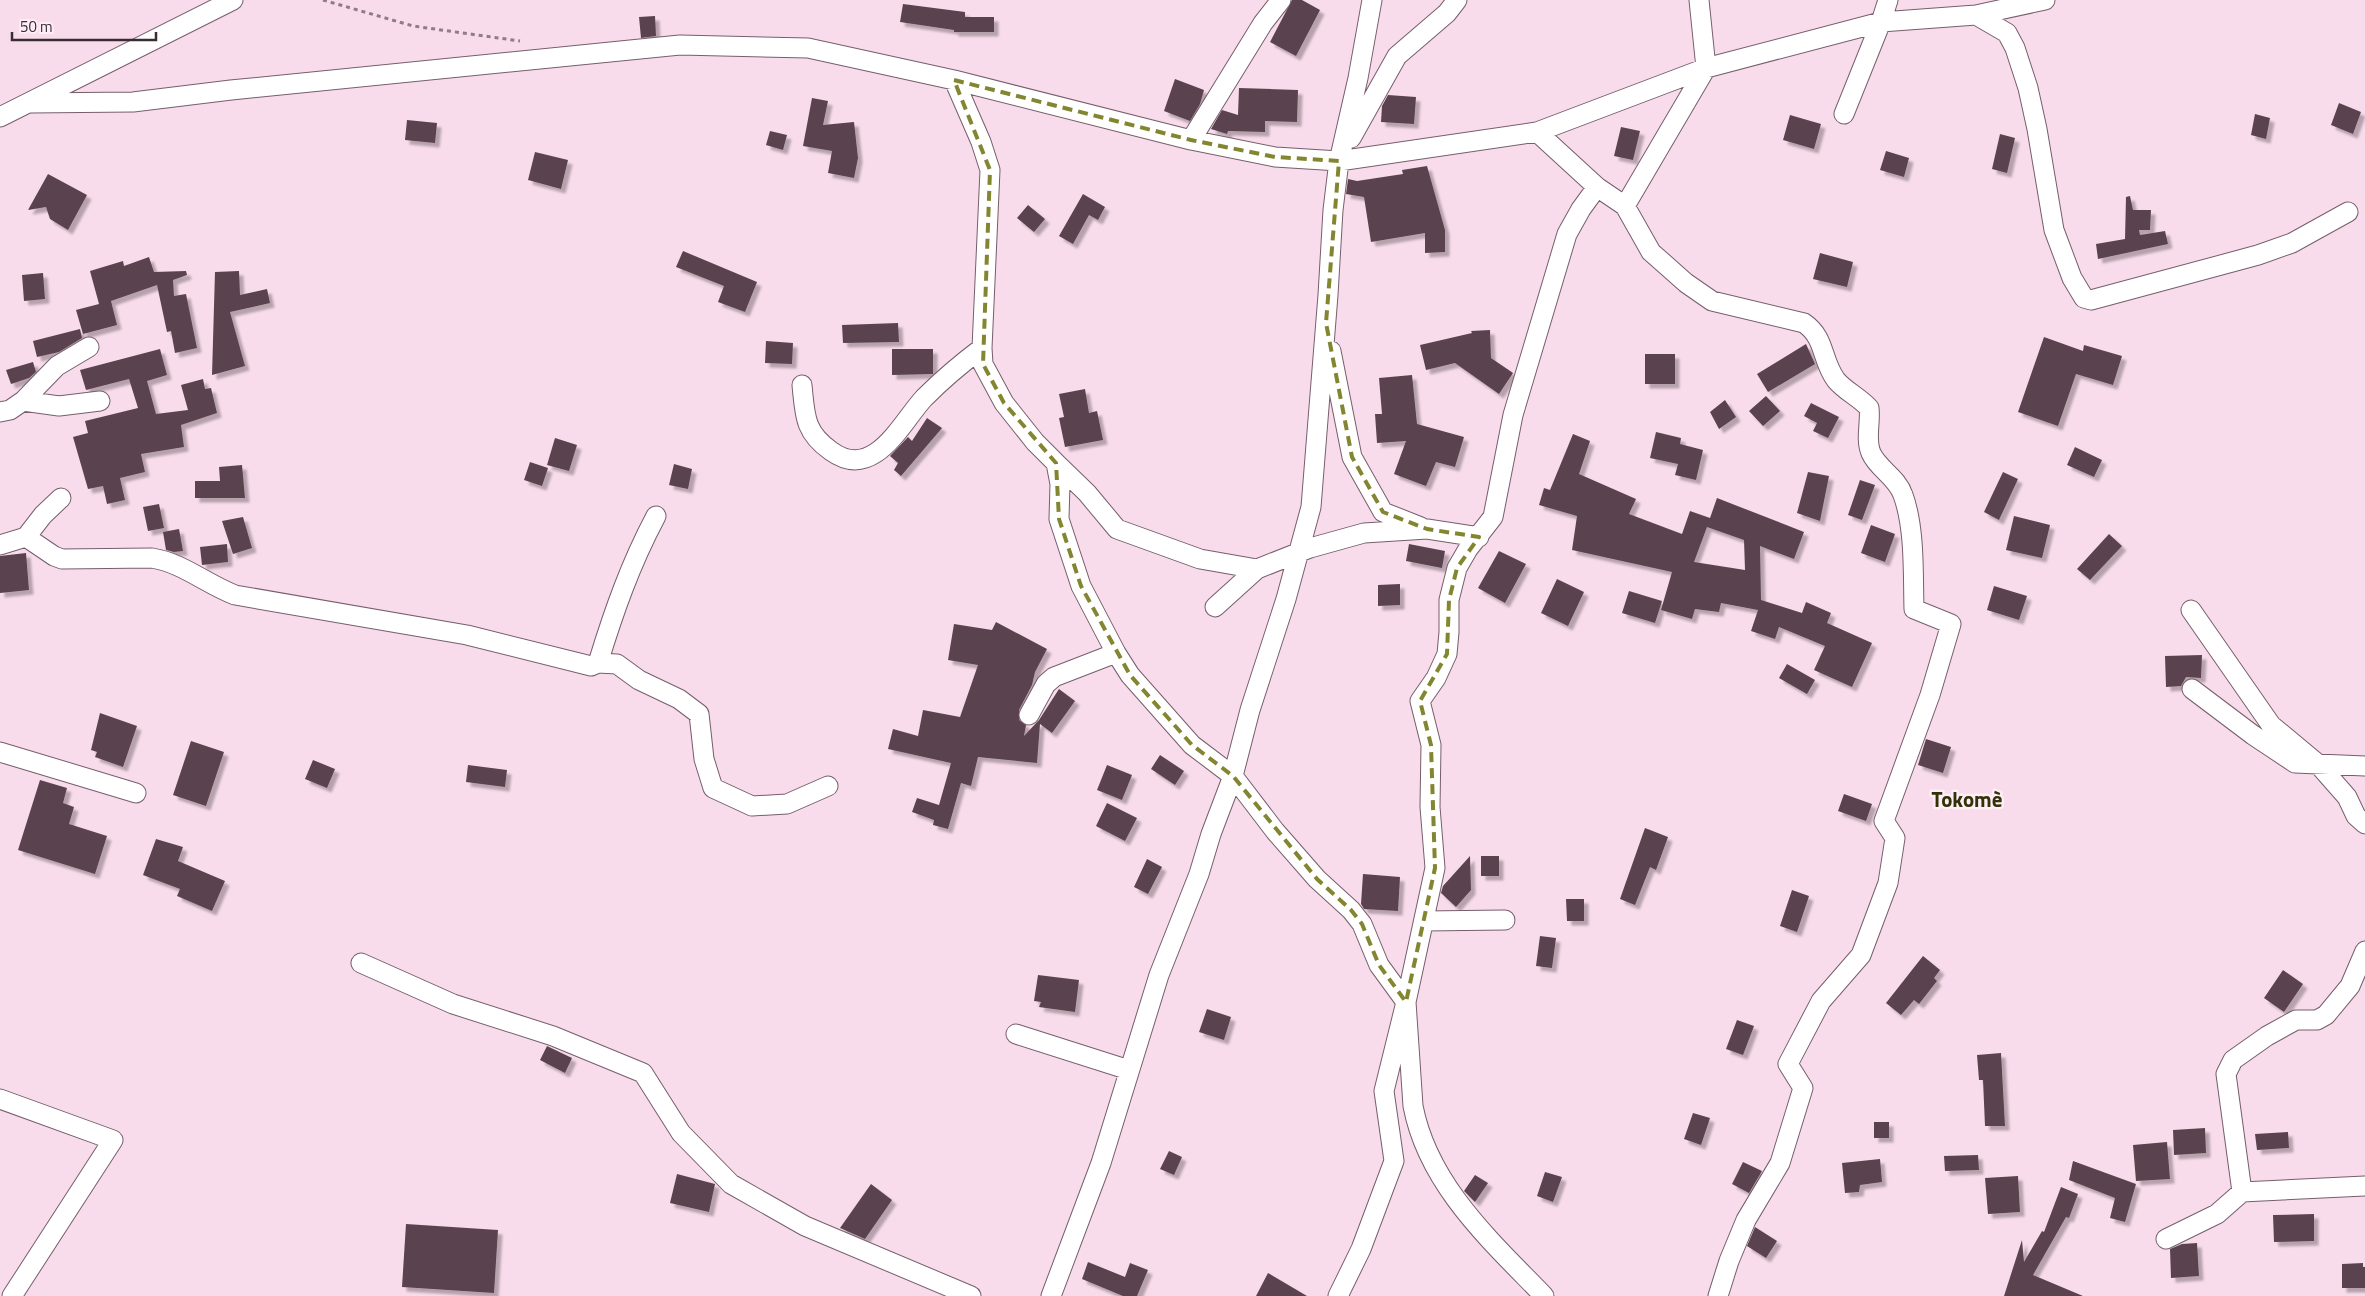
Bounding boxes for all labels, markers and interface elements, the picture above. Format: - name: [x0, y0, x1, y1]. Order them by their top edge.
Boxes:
- scale bar: [12, 10, 156, 42]
- text: 50 m: [20, 15, 53, 38]
- district label: Tokomè: [1932, 783, 2002, 815]

